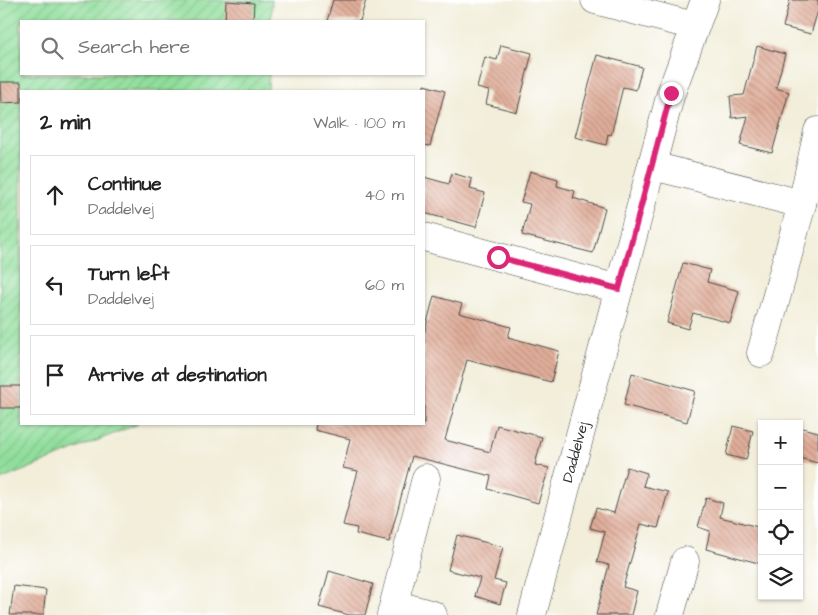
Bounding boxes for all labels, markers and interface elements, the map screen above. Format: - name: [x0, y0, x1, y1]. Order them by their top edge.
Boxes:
- search box: [20, 20, 425, 75]
- icon: search: [38, 34, 66, 62]
- text: Search here: [78, 34, 190, 61]
- route end: [660, 82, 683, 105]
- text: 2 min: [40, 108, 90, 137]
- text: Walk · 100 m: [313, 112, 405, 134]
- text: Continue: [88, 171, 162, 198]
- icon: ahead: [41, 181, 69, 209]
- text: 40 m: [364, 184, 404, 206]
- text: Daddelvej: [88, 198, 154, 220]
- route start: [487, 246, 510, 269]
- text: Turn left: [88, 261, 169, 288]
- icon: left: [41, 271, 69, 299]
- text: 60 m: [365, 274, 404, 296]
- text: Daddelvej: [88, 288, 154, 310]
- icon: arrive: [41, 361, 69, 389]
- text: Arrive at destination: [88, 362, 267, 389]
- street label: Daddelvej: [557, 419, 594, 485]
- map controls: [758, 420, 803, 600]
- button: +: [758, 420, 803, 465]
- button: −: [758, 465, 803, 510]
- button: locate: [758, 510, 803, 555]
- button: layers: [758, 555, 803, 600]

